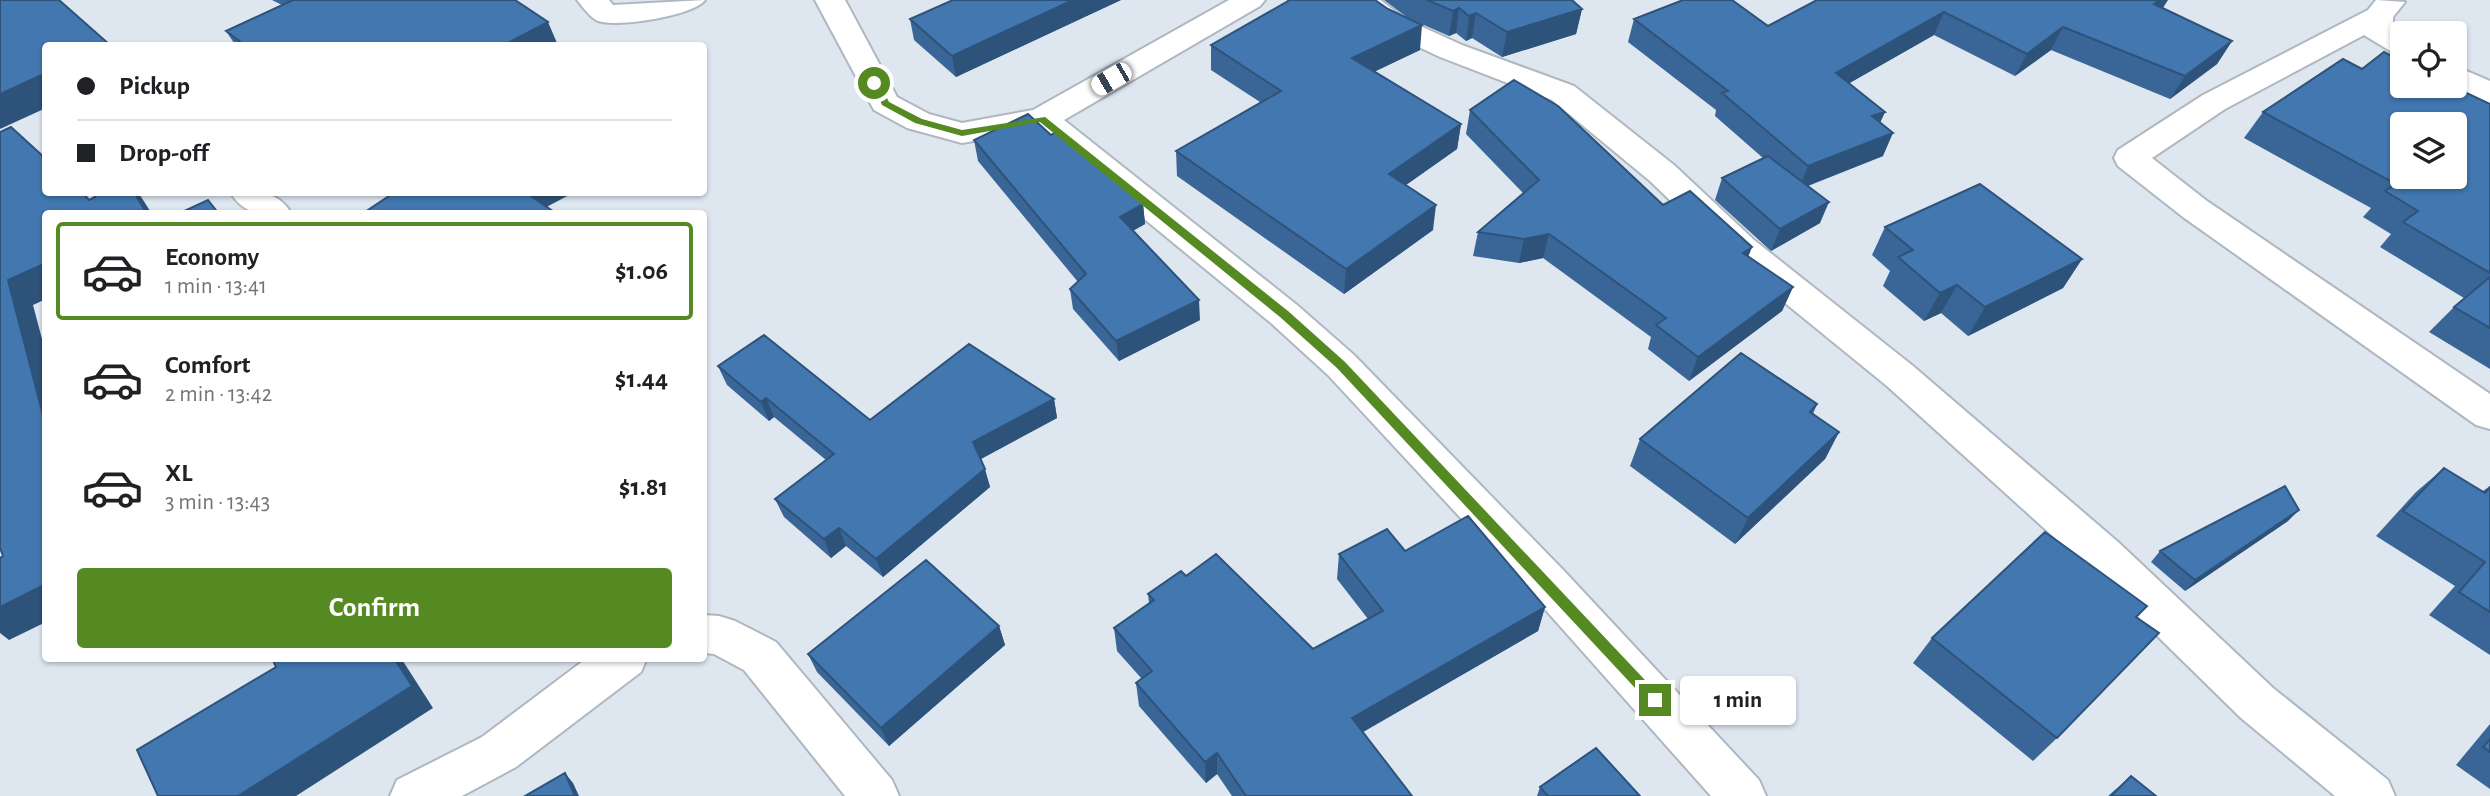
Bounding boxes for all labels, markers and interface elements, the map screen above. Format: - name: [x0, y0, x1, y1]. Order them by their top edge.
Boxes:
- map controls: [2390, 21, 2467, 189]
- button: locate: [2390, 21, 2467, 98]
- car: [1088, 59, 1135, 99]
- route start: [858, 67, 890, 99]
- text: Pickup: [119, 73, 190, 99]
- button: layers: [2390, 112, 2467, 189]
- text: Drop-off: [119, 140, 208, 166]
- icon: car: [81, 240, 144, 303]
- text: Economy: [165, 244, 259, 270]
- text: $1.06: [615, 258, 668, 284]
- text: 1 min · 13:41: [165, 275, 267, 298]
- icon: car: [81, 348, 144, 411]
- text: Comfort: [165, 352, 250, 378]
- text: $1.44: [615, 366, 668, 392]
- text: 2 min · 13:42: [165, 383, 272, 406]
- icon: car: [81, 456, 144, 519]
- text: XL: [165, 460, 192, 486]
- text: $1.81: [619, 474, 668, 500]
- text: 3 min · 13:43: [165, 491, 270, 514]
- button: Confirm: [77, 568, 672, 648]
- callout: 1 min: [1680, 676, 1795, 724]
- route end: [1639, 684, 1671, 716]
- text: 1 min: [1714, 689, 1762, 712]

